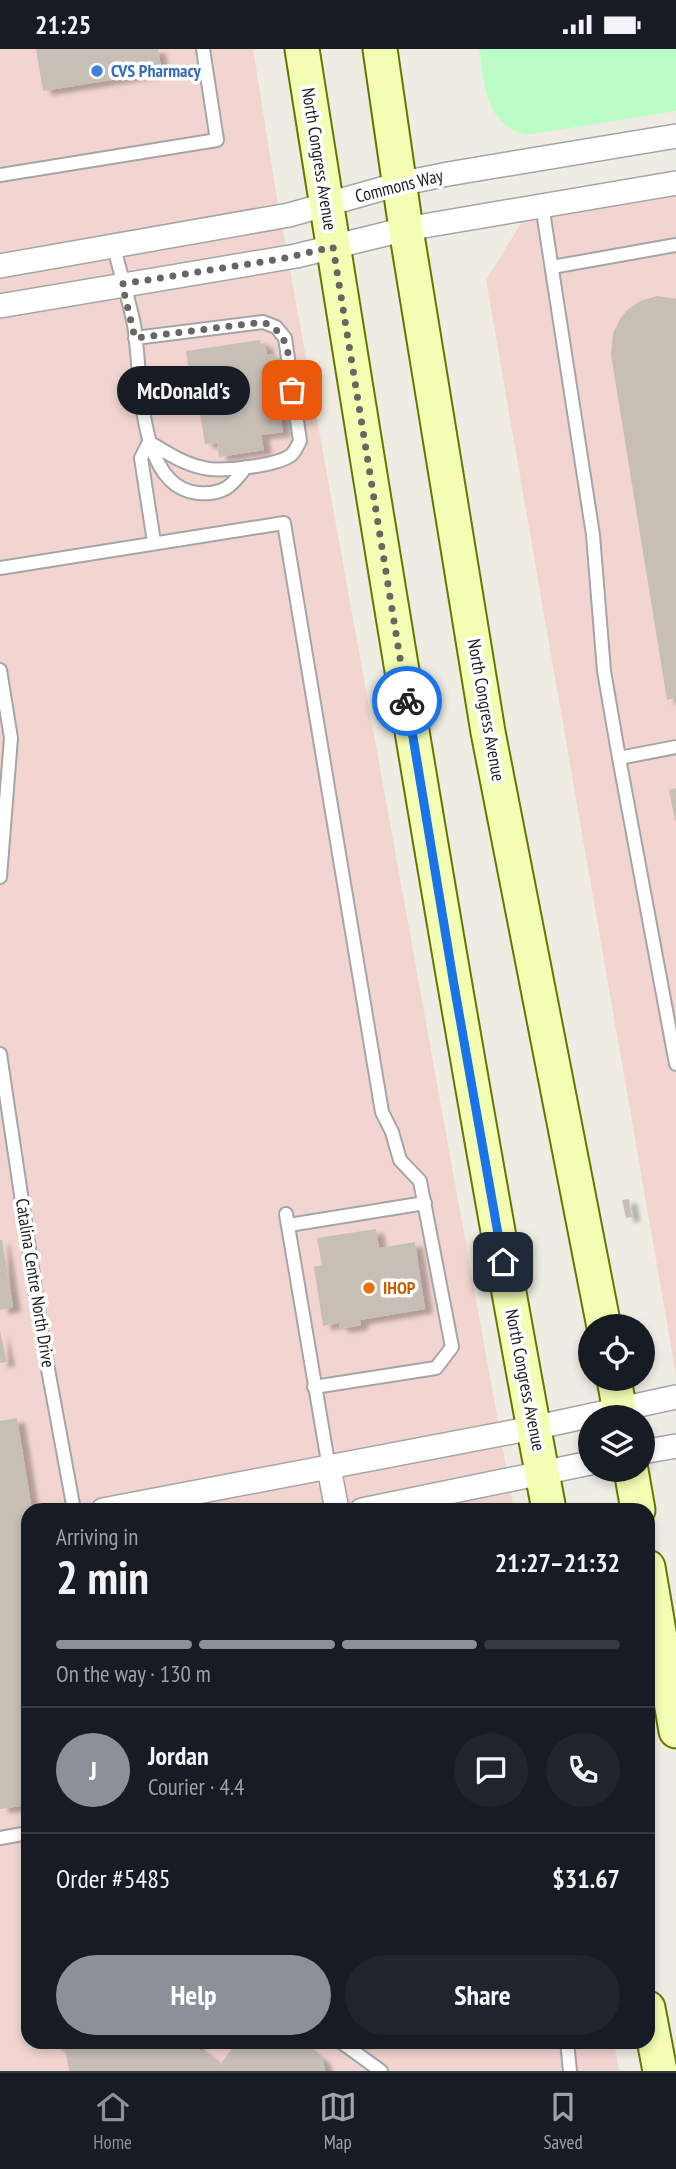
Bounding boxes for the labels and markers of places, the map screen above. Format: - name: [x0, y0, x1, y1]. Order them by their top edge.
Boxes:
- place label: CVS Pharmacy: [111, 59, 202, 82]
- marker: CVS Pharmacy: [89, 63, 105, 79]
- pin: [262, 360, 322, 420]
- callout: McDonald's: [117, 365, 250, 415]
- pin: [473, 1232, 533, 1292]
- place label: IHOP: [383, 1276, 416, 1299]
- marker: IHOP: [361, 1280, 377, 1296]

